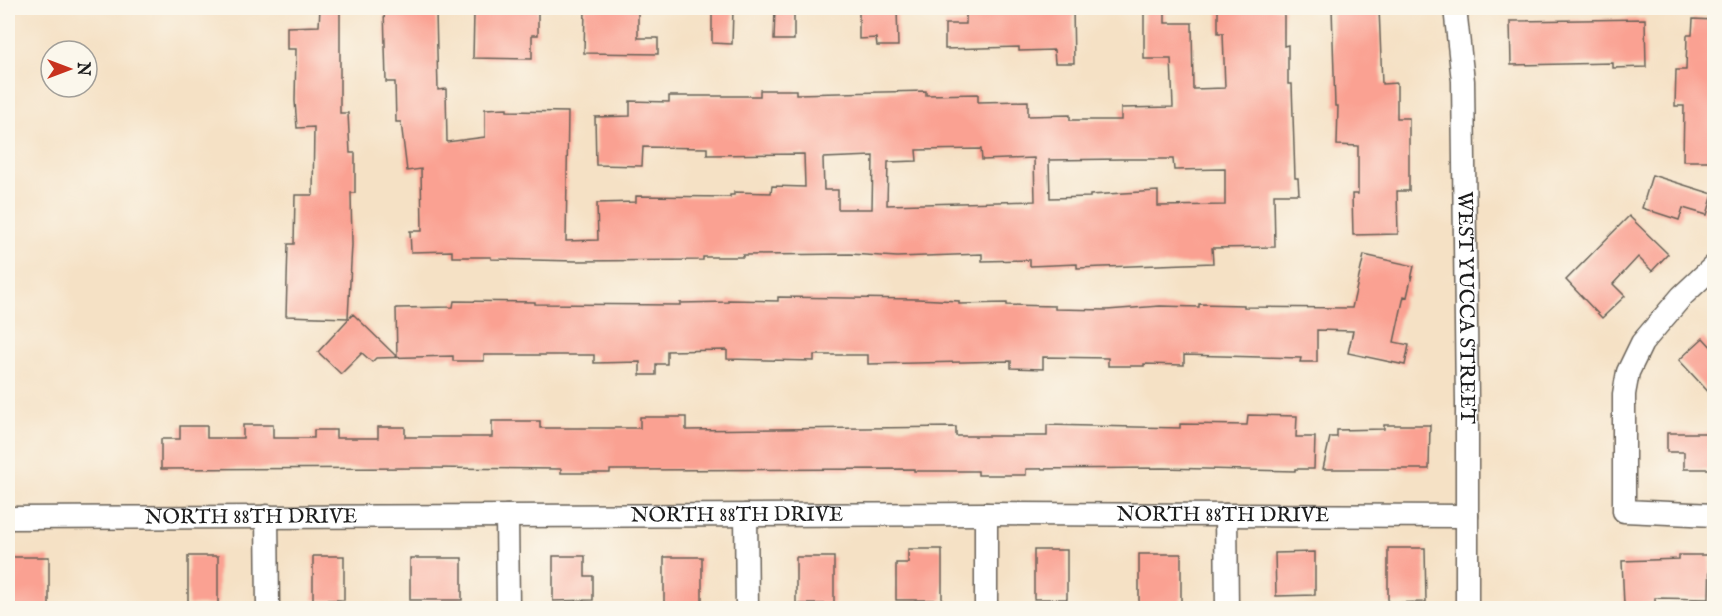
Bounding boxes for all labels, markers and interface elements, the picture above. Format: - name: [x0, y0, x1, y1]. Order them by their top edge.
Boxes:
- north arrow: [39, 39, 99, 99]
- text: N: [72, 61, 92, 76]
- street label: WEST YUCCA STREET: [1451, 191, 1481, 425]
- street label: NORTH 88TH DRIVE: [631, 501, 843, 529]
- street label: NORTH 88TH DRIVE: [1117, 501, 1329, 529]
- street label: NORTH 88TH DRIVE: [145, 503, 357, 531]

